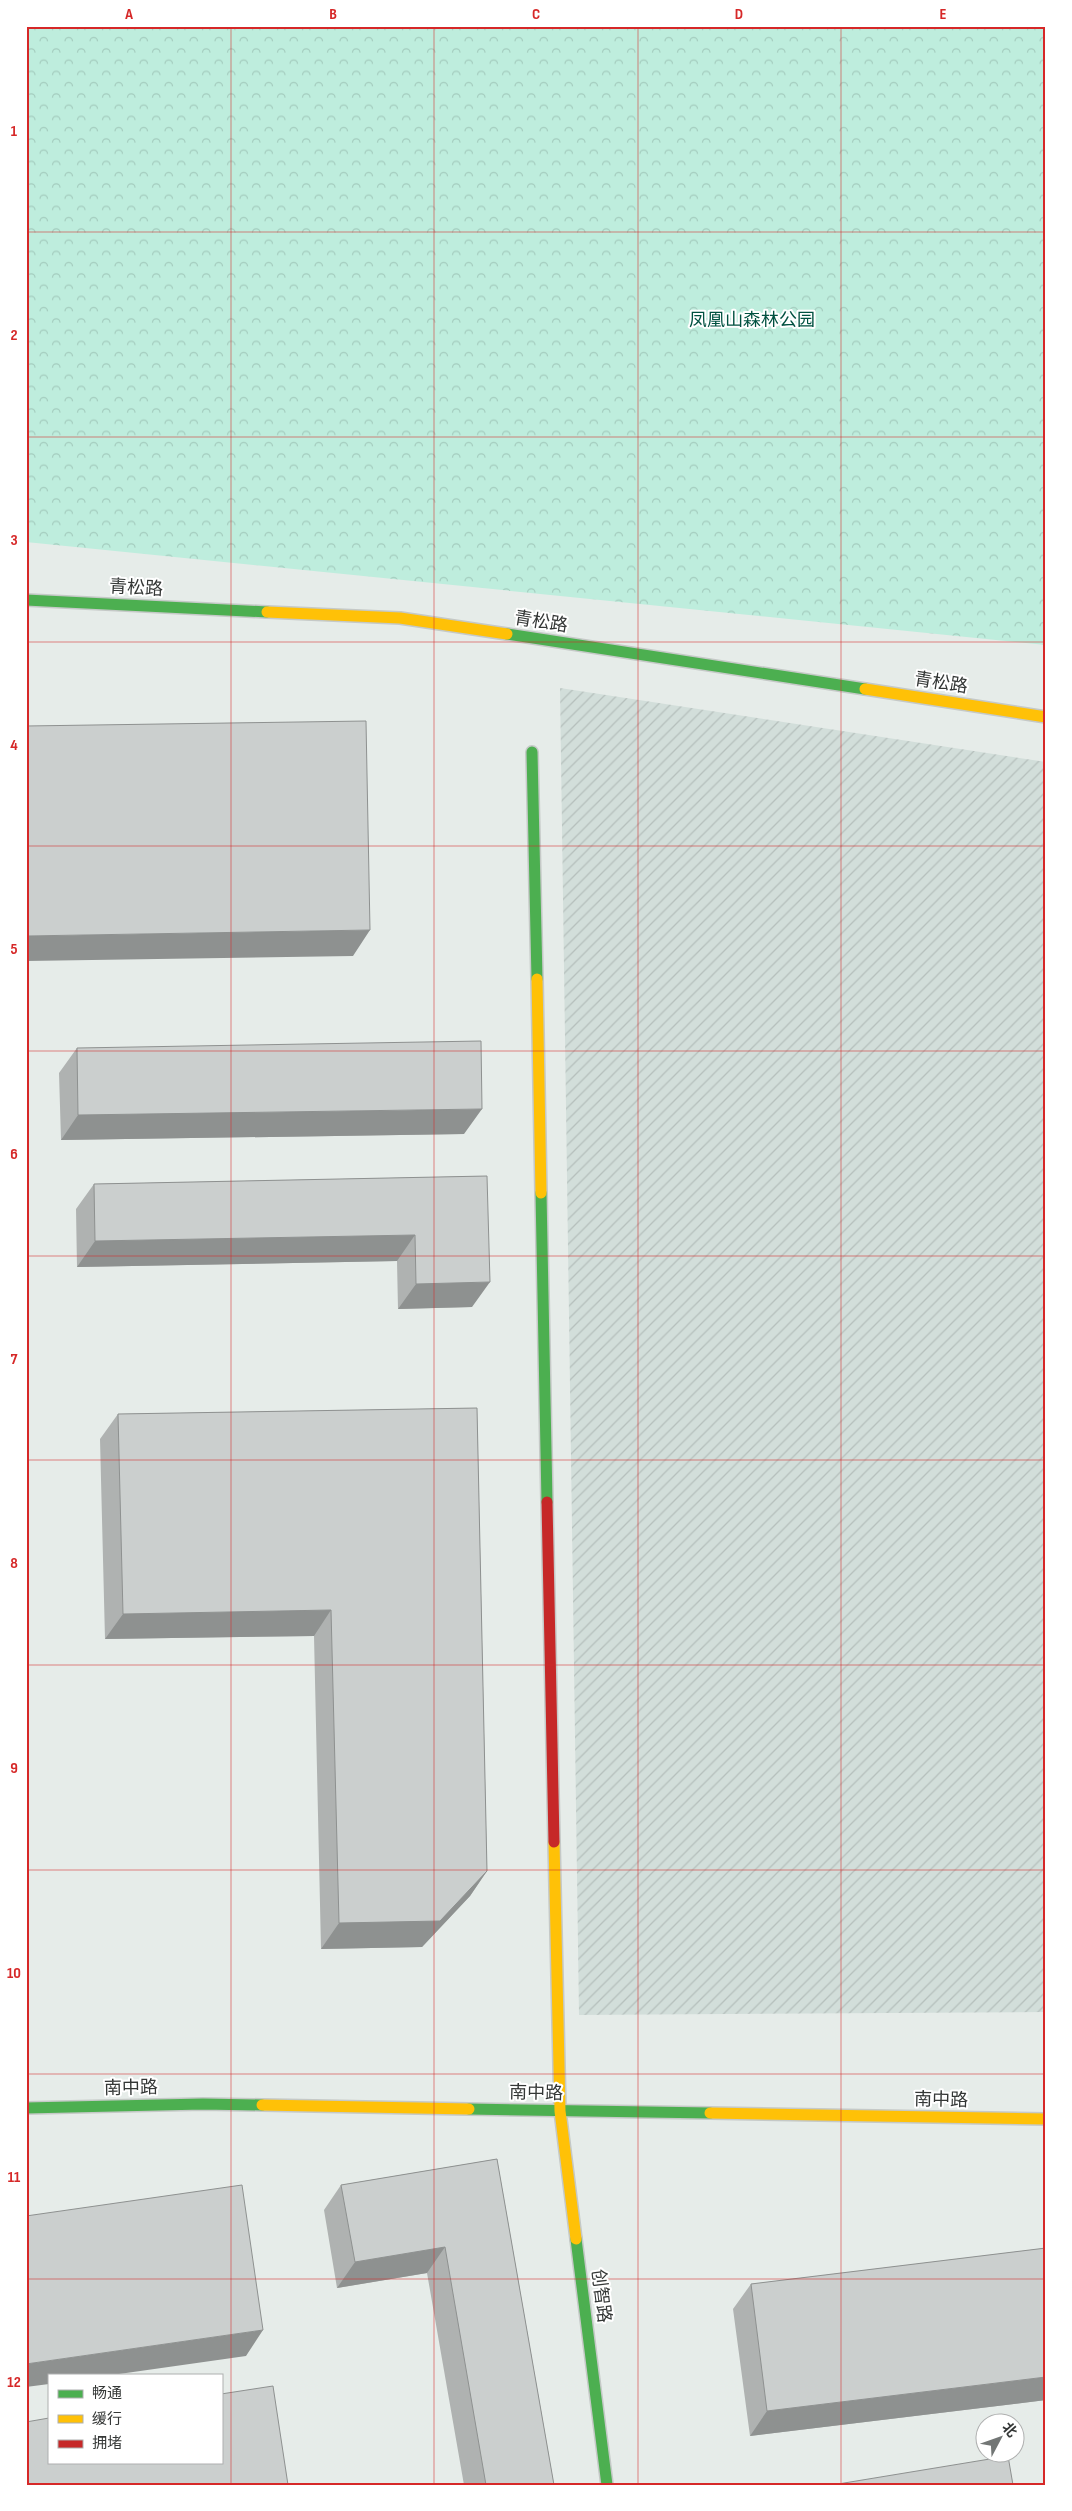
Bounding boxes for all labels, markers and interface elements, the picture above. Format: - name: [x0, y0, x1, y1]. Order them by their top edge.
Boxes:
- text: A: [124, 5, 133, 24]
- text: B: [329, 5, 337, 24]
- text: C: [532, 5, 540, 24]
- text: D: [735, 5, 743, 24]
- text: E: [940, 5, 947, 24]
- text: 1: [11, 122, 18, 141]
- park label: 凤凰山森林公园: [689, 310, 815, 331]
- text: 2: [10, 326, 18, 345]
- text: 3: [10, 531, 18, 550]
- street label: 青松路: [108, 576, 164, 600]
- street label: 青松路: [513, 607, 569, 637]
- street label: 青松路: [913, 668, 969, 698]
- text: 4: [10, 736, 18, 755]
- text: 5: [10, 940, 18, 959]
- text: 6: [10, 1145, 18, 1164]
- text: 7: [11, 1350, 18, 1369]
- text: 8: [10, 1554, 18, 1573]
- text: 9: [10, 1759, 18, 1778]
- text: 10: [7, 1964, 21, 1983]
- street label: 南中路: [104, 2077, 158, 2099]
- street label: 南中路: [509, 2082, 563, 2104]
- street label: 南中路: [914, 2089, 968, 2111]
- text: 11: [8, 2168, 21, 2187]
- street label: 创智路: [587, 2268, 615, 2324]
- text: 12: [7, 2373, 21, 2392]
- legend: [48, 2374, 222, 2464]
- text: 畅通: [92, 2384, 122, 2403]
- text: 缓行: [92, 2410, 122, 2429]
- north arrow: [974, 2414, 1024, 2464]
- text: 北: [998, 2419, 1020, 2441]
- text: 拥堵: [92, 2434, 122, 2453]

